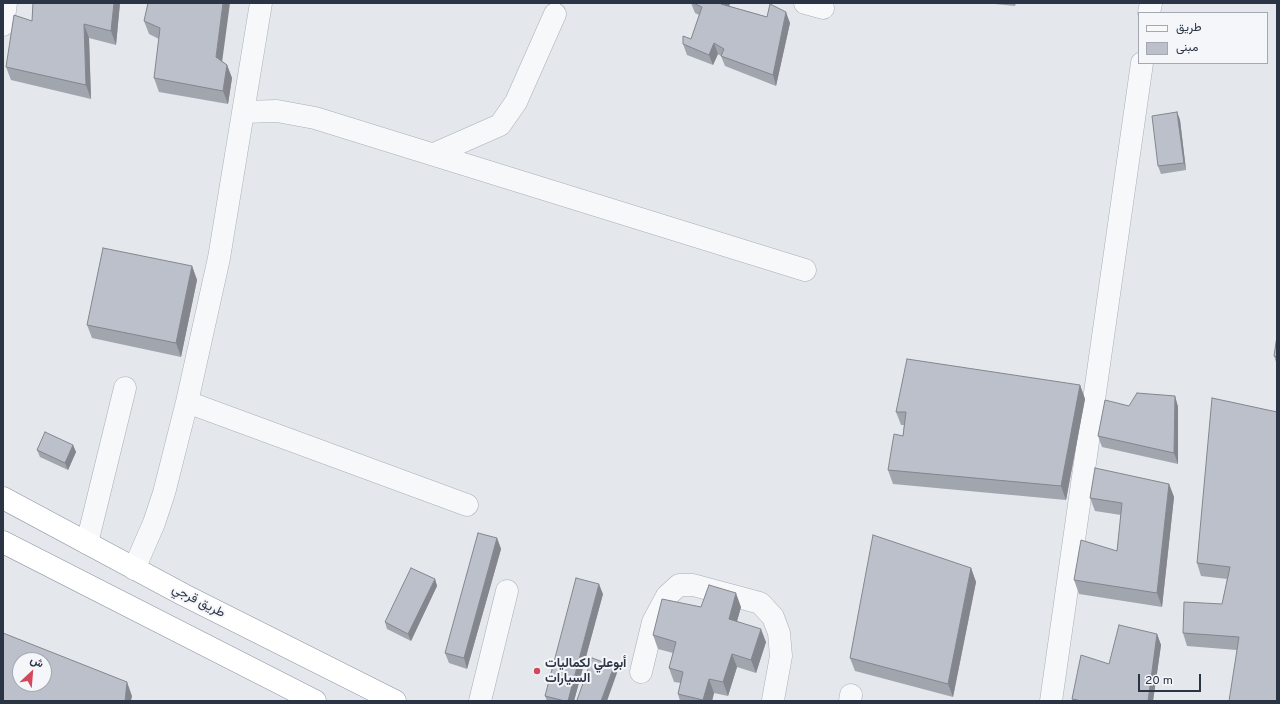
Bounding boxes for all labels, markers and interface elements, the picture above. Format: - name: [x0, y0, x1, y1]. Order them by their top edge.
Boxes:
- legend: [1138, 12, 1268, 64]
- text: طريق: [1176, 20, 1201, 36]
- text: مبنى: [1176, 40, 1198, 56]
- street label: طريق قرجي: [169, 582, 227, 622]
- north arrow: [12, 652, 52, 692]
- text: ش: [28, 653, 46, 671]
- place label: أبوعلي لكماليات السيارات: [545, 656, 626, 687]
- marker: أبوعلي لكماليات السيارات: [532, 666, 542, 676]
- scale bar: [1140, 666, 1203, 692]
- text: 20 m: [1145, 673, 1173, 689]

